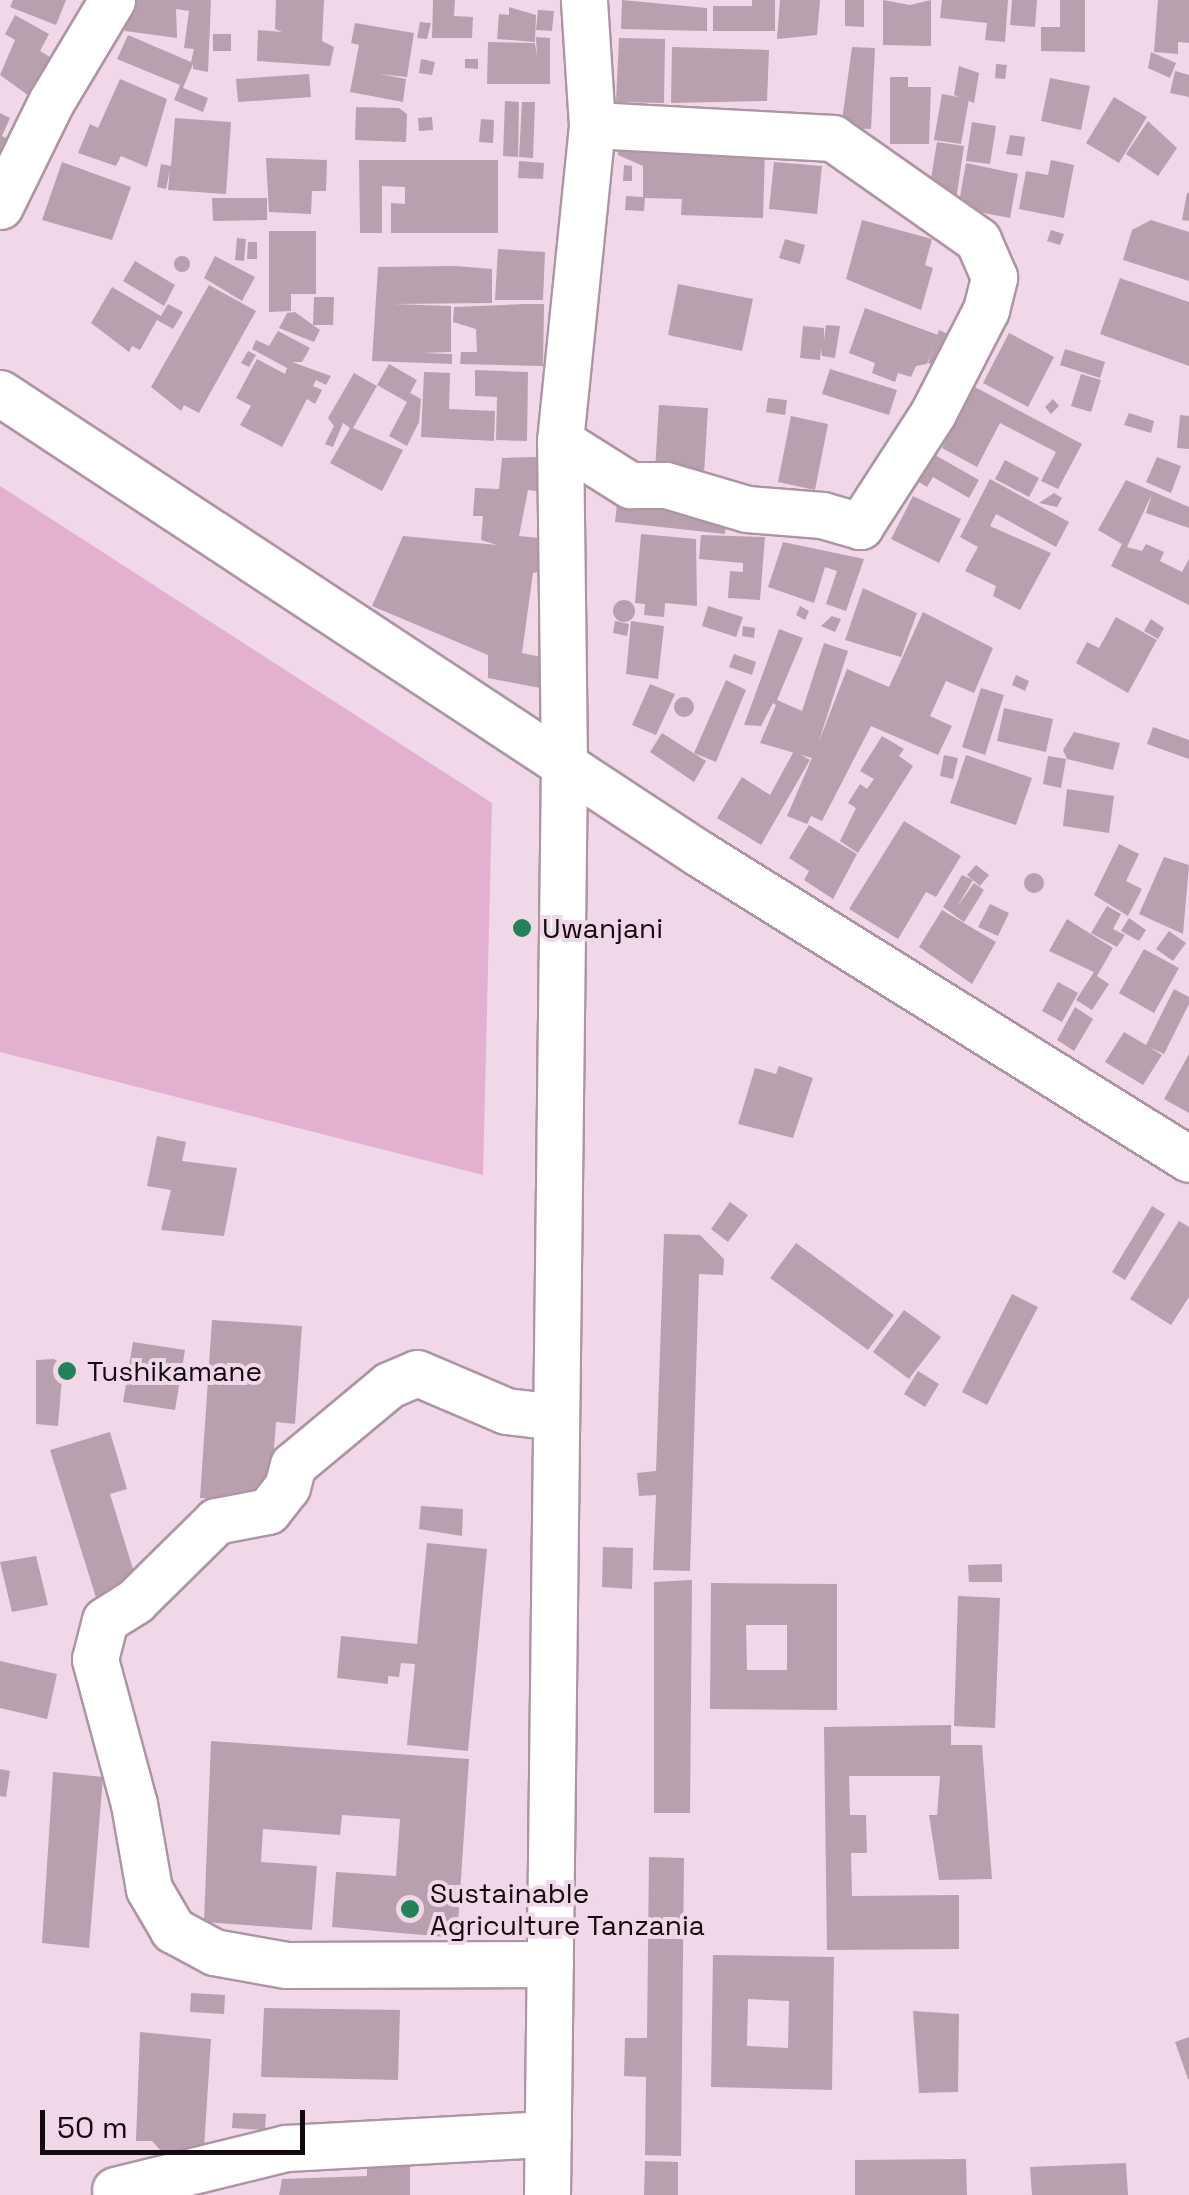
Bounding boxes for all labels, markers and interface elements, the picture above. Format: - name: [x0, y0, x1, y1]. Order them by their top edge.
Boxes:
- place label: Uwanjani: [542, 911, 663, 945]
- marker: Uwanjani: [511, 917, 533, 939]
- place label: Tushikamane: [87, 1354, 262, 1388]
- marker: Tushikamane: [56, 1360, 78, 1382]
- place label: Sustainable Agriculture Tanzania: [430, 1876, 706, 1942]
- marker: Sustainable Agriculture Tanzania: [399, 1898, 421, 1920]
- scale bar: [45, 2090, 310, 2152]
- text: 50 m: [57, 2108, 128, 2147]

